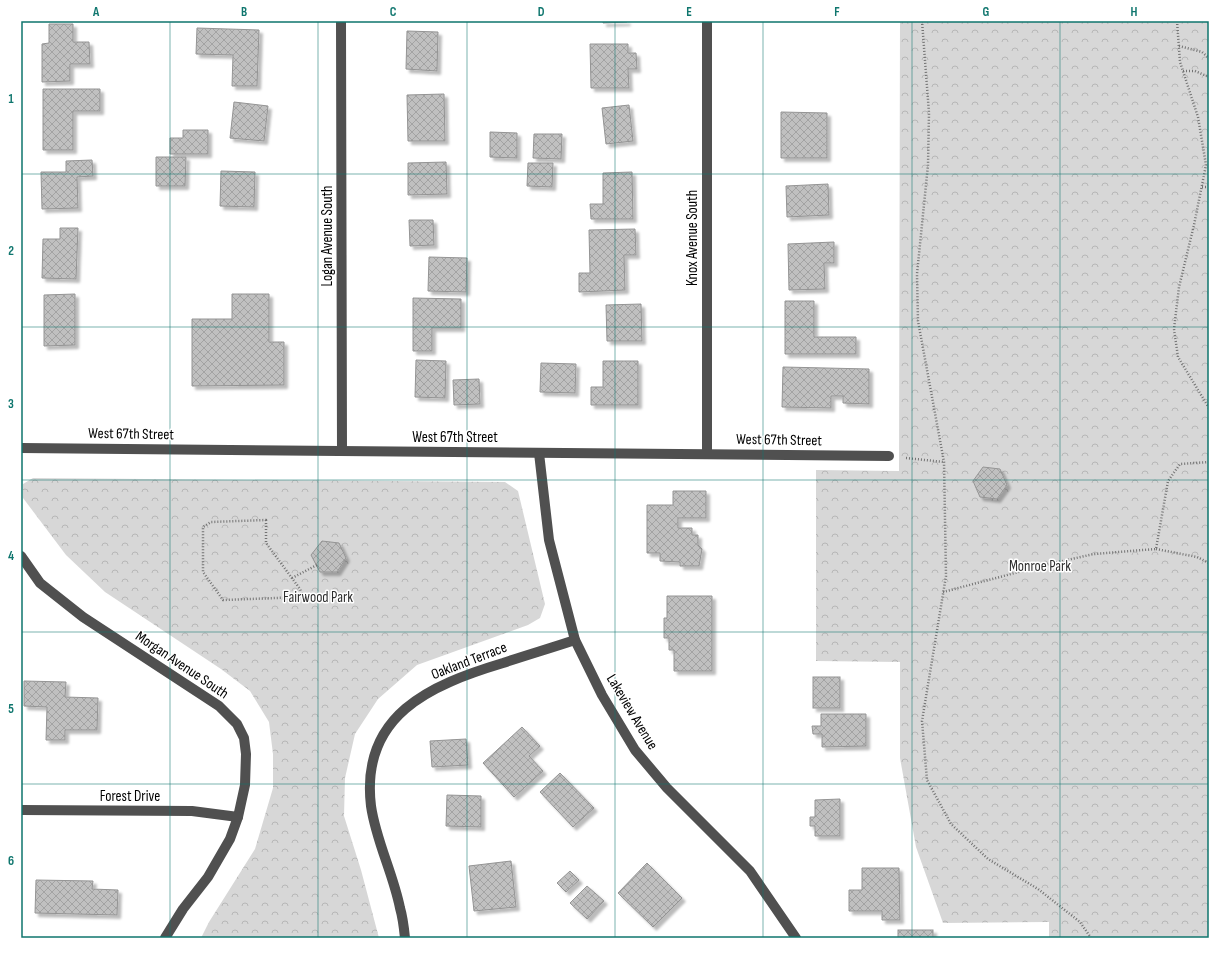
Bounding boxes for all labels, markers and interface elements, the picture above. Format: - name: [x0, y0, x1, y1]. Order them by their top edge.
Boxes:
- text: A: [92, 4, 100, 20]
- text: B: [241, 4, 247, 20]
- text: C: [390, 4, 397, 20]
- text: D: [538, 4, 545, 20]
- text: E: [686, 4, 692, 20]
- text: F: [834, 4, 840, 20]
- text: G: [983, 4, 990, 20]
- text: H: [1131, 4, 1138, 20]
- text: 1: [8, 91, 14, 107]
- street label: Logan Avenue South: [318, 186, 337, 286]
- street label: Knox Avenue South: [683, 190, 702, 286]
- text: 2: [8, 243, 14, 259]
- text: 3: [8, 396, 14, 412]
- street label: West 67th Street: [88, 424, 174, 444]
- street label: West 67th Street: [412, 428, 498, 447]
- street label: West 67th Street: [736, 430, 822, 450]
- text: 4: [8, 548, 14, 564]
- park label: Monroe Park: [1009, 557, 1071, 576]
- park label: Fairwood Park: [283, 588, 353, 607]
- street label: Morgan Avenue South: [132, 627, 232, 703]
- street label: Oakland Terrace: [428, 638, 510, 684]
- street label: Lakeview Avenue: [602, 671, 662, 753]
- text: 5: [8, 701, 14, 717]
- street label: Forest Drive: [100, 787, 160, 806]
- text: 6: [8, 853, 14, 869]

